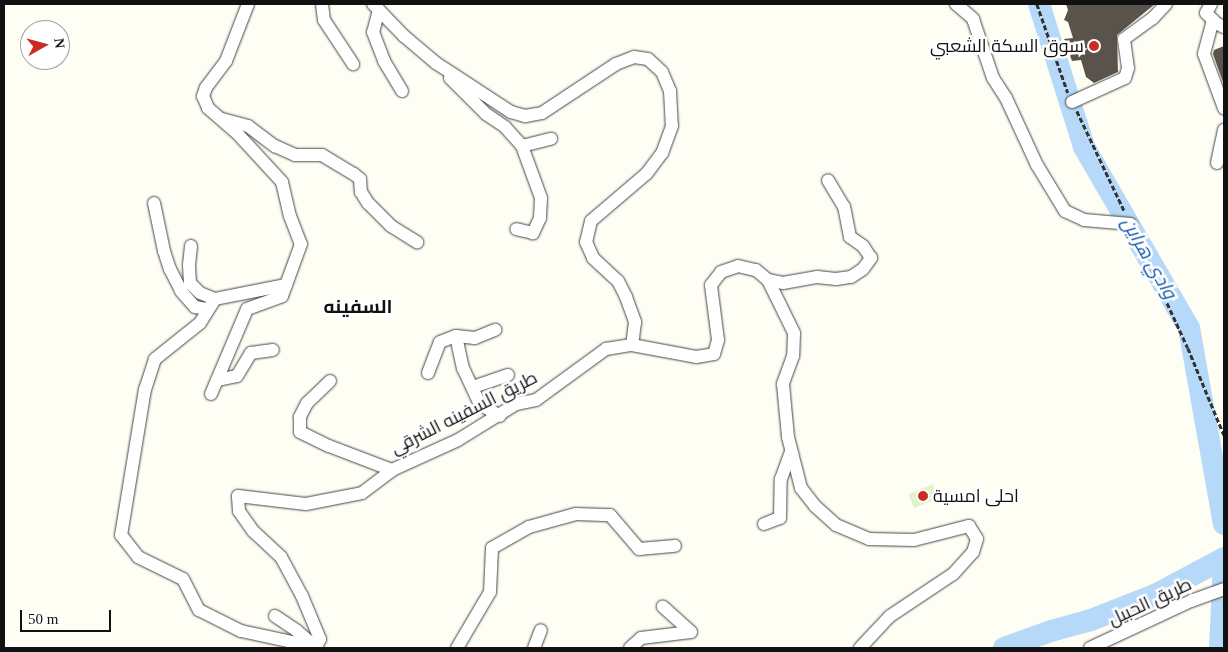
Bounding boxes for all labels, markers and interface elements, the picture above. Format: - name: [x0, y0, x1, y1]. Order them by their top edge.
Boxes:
- north arrow: [20, 20, 70, 70]
- place label: سوق السكة الشعبي: [930, 35, 1084, 57]
- text: N: [51, 37, 67, 49]
- marker: سوق السكة الشعبي: [1088, 40, 1100, 52]
- water label: وادي هراين: [1116, 213, 1182, 303]
- district label: السفينه: [324, 296, 392, 318]
- street label: طريق السفينه الشرقي: [387, 367, 541, 459]
- place label: احلى امسية: [933, 485, 1019, 507]
- marker: احلى امسية: [917, 490, 929, 502]
- street label: طريق الحبيل: [1105, 573, 1195, 631]
- scale bar: [22, 600, 114, 632]
- text: 50 m: [28, 611, 58, 627]

